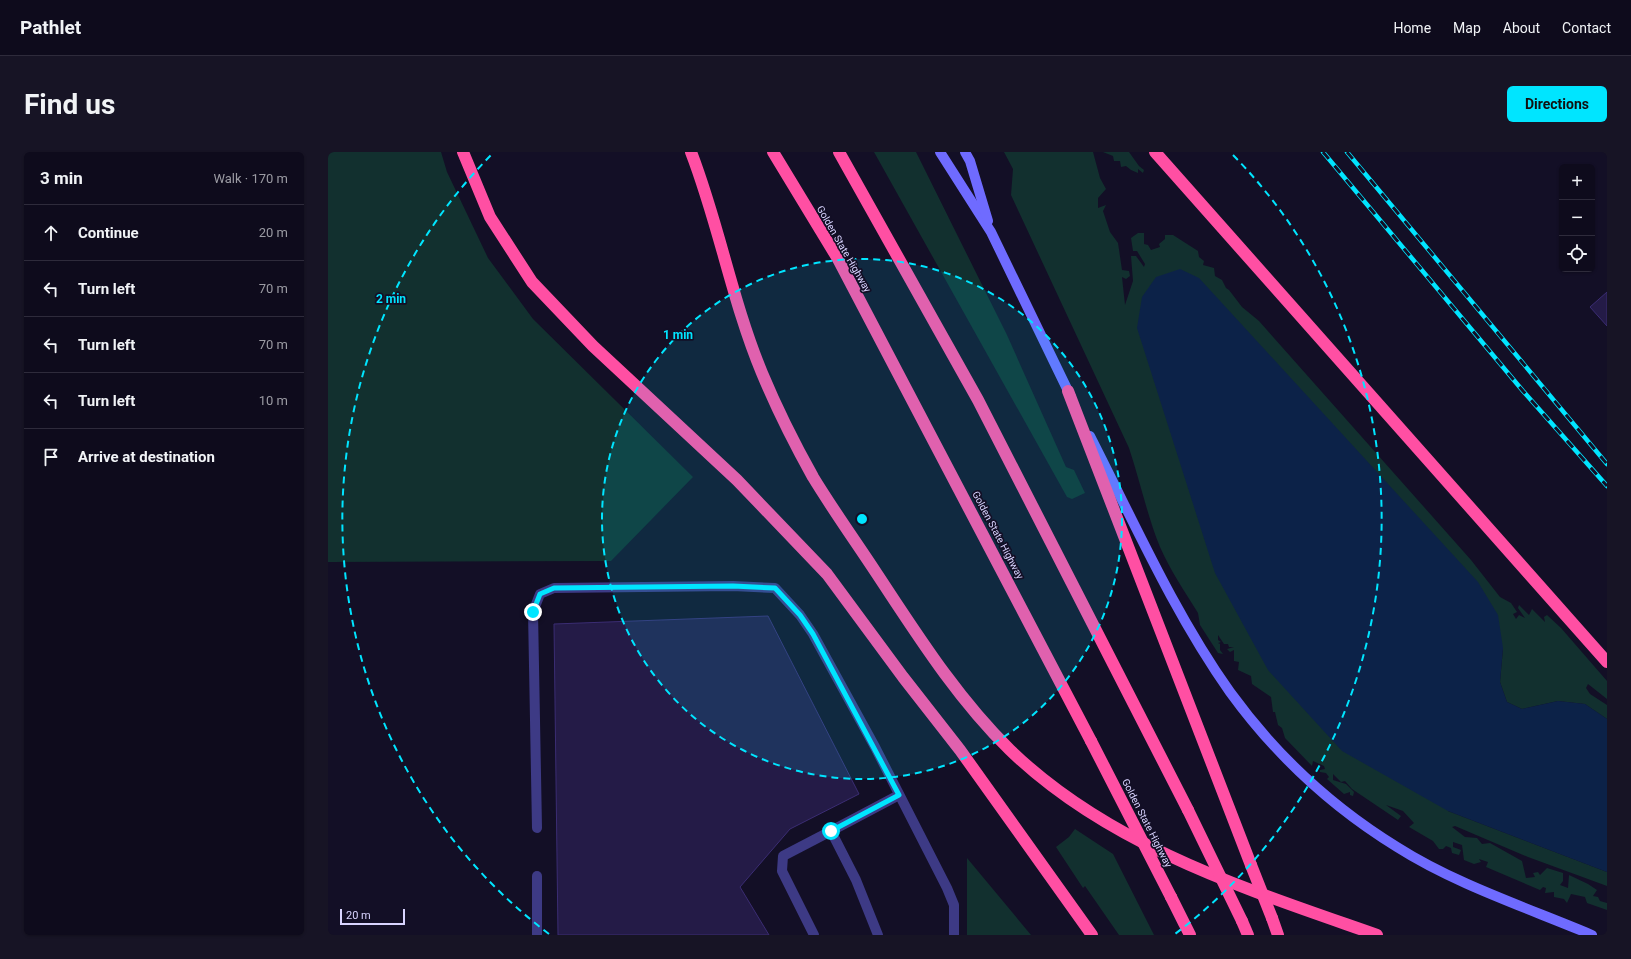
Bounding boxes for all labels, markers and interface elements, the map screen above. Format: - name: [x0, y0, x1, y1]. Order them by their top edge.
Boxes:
- text: Pathlet: [20, 16, 81, 39]
- text: Home: [1393, 20, 1431, 36]
- text: Map: [1453, 20, 1481, 36]
- text: About: [1503, 20, 1540, 36]
- text: Contact: [1562, 20, 1611, 36]
- button: Directions: [1507, 86, 1607, 122]
- text: Find us: [24, 88, 115, 121]
- map controls: [1559, 164, 1595, 272]
- button: +: [1559, 164, 1595, 200]
- text: 3 min: [40, 168, 83, 188]
- text: Walk · 170 m: [213, 171, 288, 186]
- button: −: [1559, 200, 1595, 236]
- street label: Golden State Highway: [815, 204, 873, 294]
- icon: ahead: [40, 222, 62, 244]
- text: Continue: [78, 224, 139, 242]
- text: 20 m: [259, 225, 288, 240]
- button: locate: [1559, 236, 1595, 272]
- icon: left: [40, 278, 62, 300]
- text: Turn left: [78, 280, 135, 298]
- text: 70 m: [259, 281, 288, 296]
- text: 2 min: [376, 292, 406, 306]
- text: 1 min: [663, 328, 693, 342]
- icon: left: [40, 334, 62, 356]
- text: Turn left: [78, 336, 135, 354]
- text: 70 m: [259, 337, 288, 352]
- icon: left: [40, 390, 62, 412]
- text: Turn left: [78, 392, 135, 410]
- text: 10 m: [259, 393, 288, 408]
- icon: arrive: [40, 446, 62, 468]
- text: Arrive at destination: [78, 448, 215, 466]
- street label: Golden State Highway: [970, 489, 1026, 581]
- centre of rings: [855, 512, 869, 526]
- route end: [524, 603, 542, 621]
- street label: Golden State Highway: [1120, 777, 1174, 869]
- route start: [822, 822, 840, 840]
- scale bar: [340, 907, 405, 926]
- text: 20 m: [346, 909, 371, 922]

